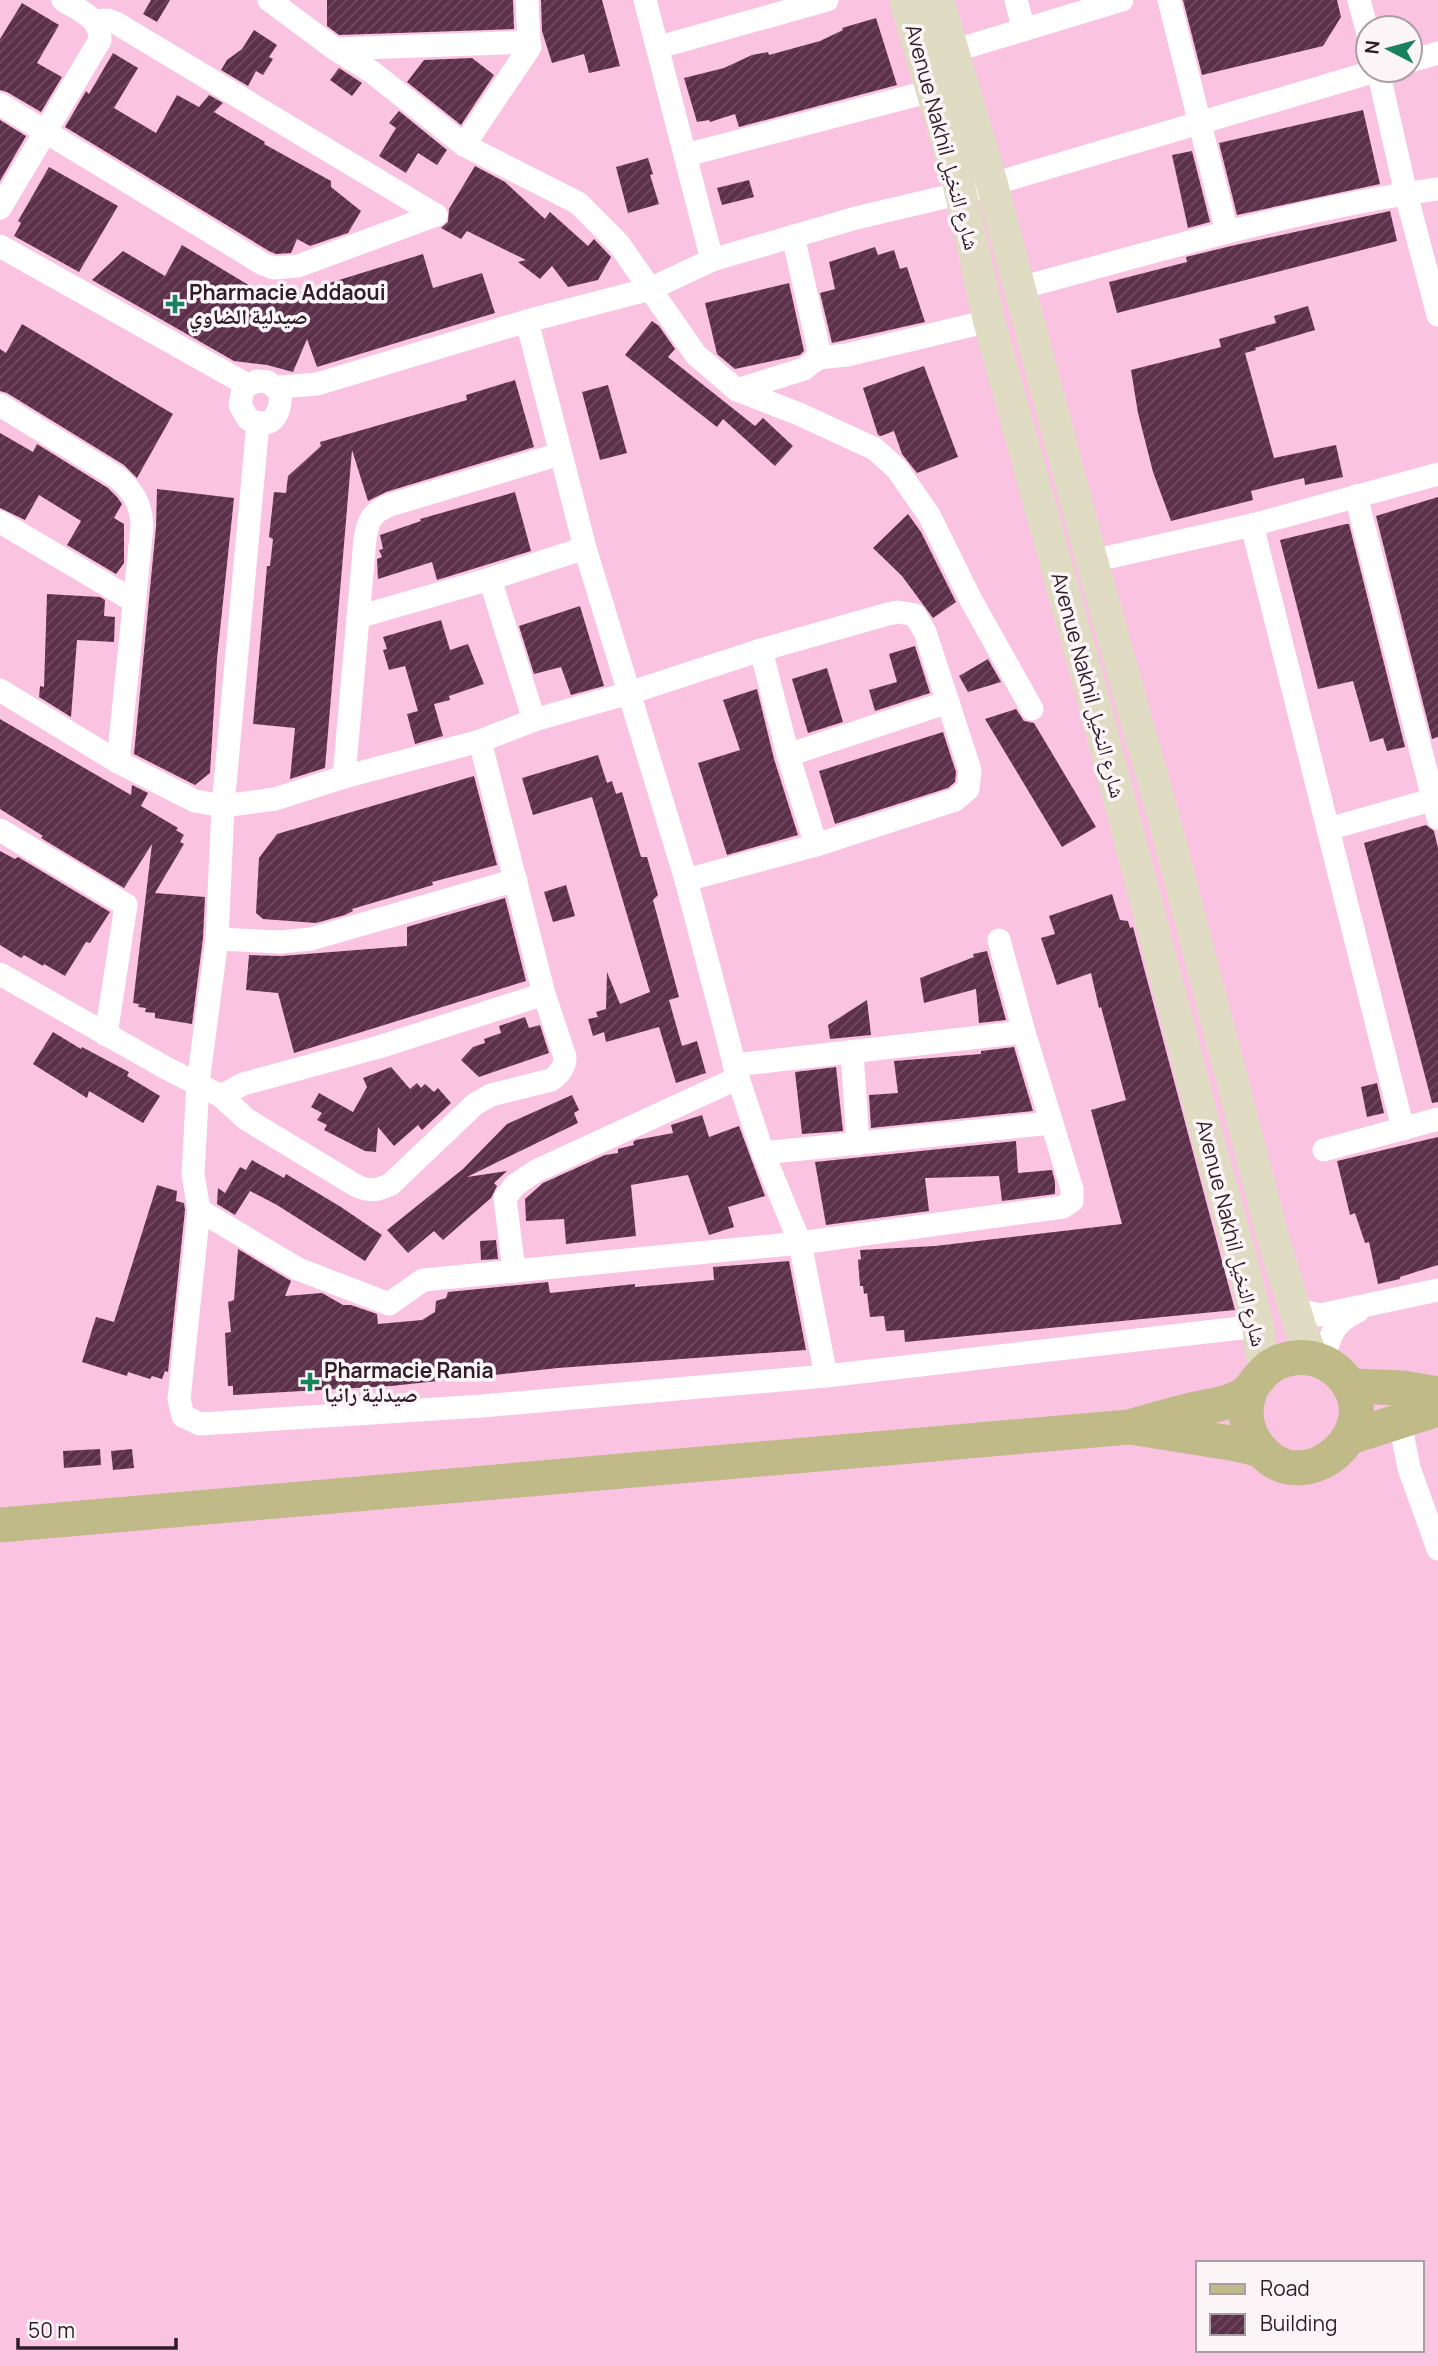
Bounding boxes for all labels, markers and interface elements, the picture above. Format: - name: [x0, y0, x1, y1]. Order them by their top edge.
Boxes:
- north arrow: [1354, 14, 1424, 84]
- street label: Avenue Nakhil شارع النخيل: [899, 21, 987, 253]
- text: N: [1358, 39, 1386, 55]
- place label: Pharmacie Addaoui صيدلية الضاوي: [189, 278, 386, 333]
- marker: Pharmacie Addaoui صيدلية الضاوي: [167, 296, 183, 312]
- street label: Avenue Nakhil شارع النخيل: [1045, 569, 1133, 801]
- street label: Avenue Nakhil شارع النخيل: [1190, 1117, 1274, 1349]
- place label: Pharmacie Rania صيدلية رانيا: [324, 1356, 494, 1408]
- marker: Pharmacie Rania صيدلية رانيا: [302, 1374, 318, 1390]
- legend: [1196, 2261, 1424, 2352]
- text: Road: [1260, 2274, 1310, 2302]
- scale bar: [18, 2306, 175, 2350]
- text: Building: [1260, 2309, 1337, 2337]
- text: 50 m: [28, 2316, 75, 2344]

